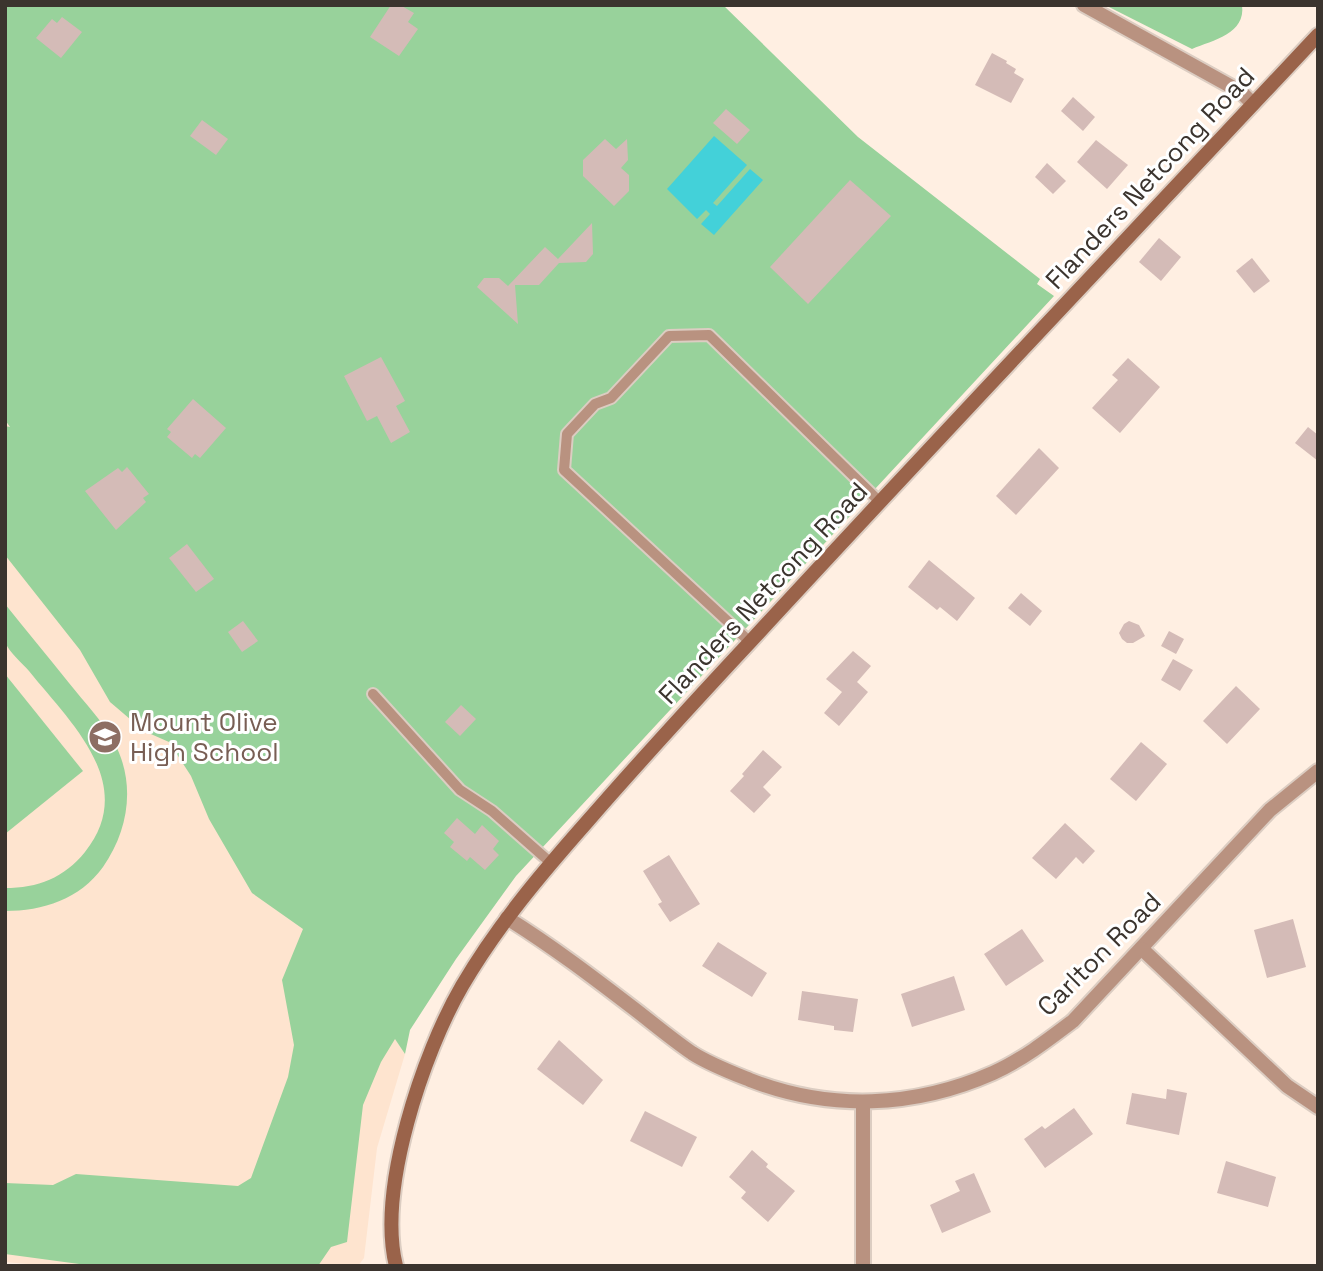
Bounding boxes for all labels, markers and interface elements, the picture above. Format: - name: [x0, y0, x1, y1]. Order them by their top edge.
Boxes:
- street label: Flanders Netcong Road: [1038, 60, 1262, 296]
- street label: Flanders Netcong Road: [651, 475, 875, 711]
- place label: Mount Olive High School: [130, 705, 279, 769]
- school or university icon: Mount Olive High School: [86, 718, 124, 756]
- street label: Carlton Road: [1030, 885, 1168, 1023]

